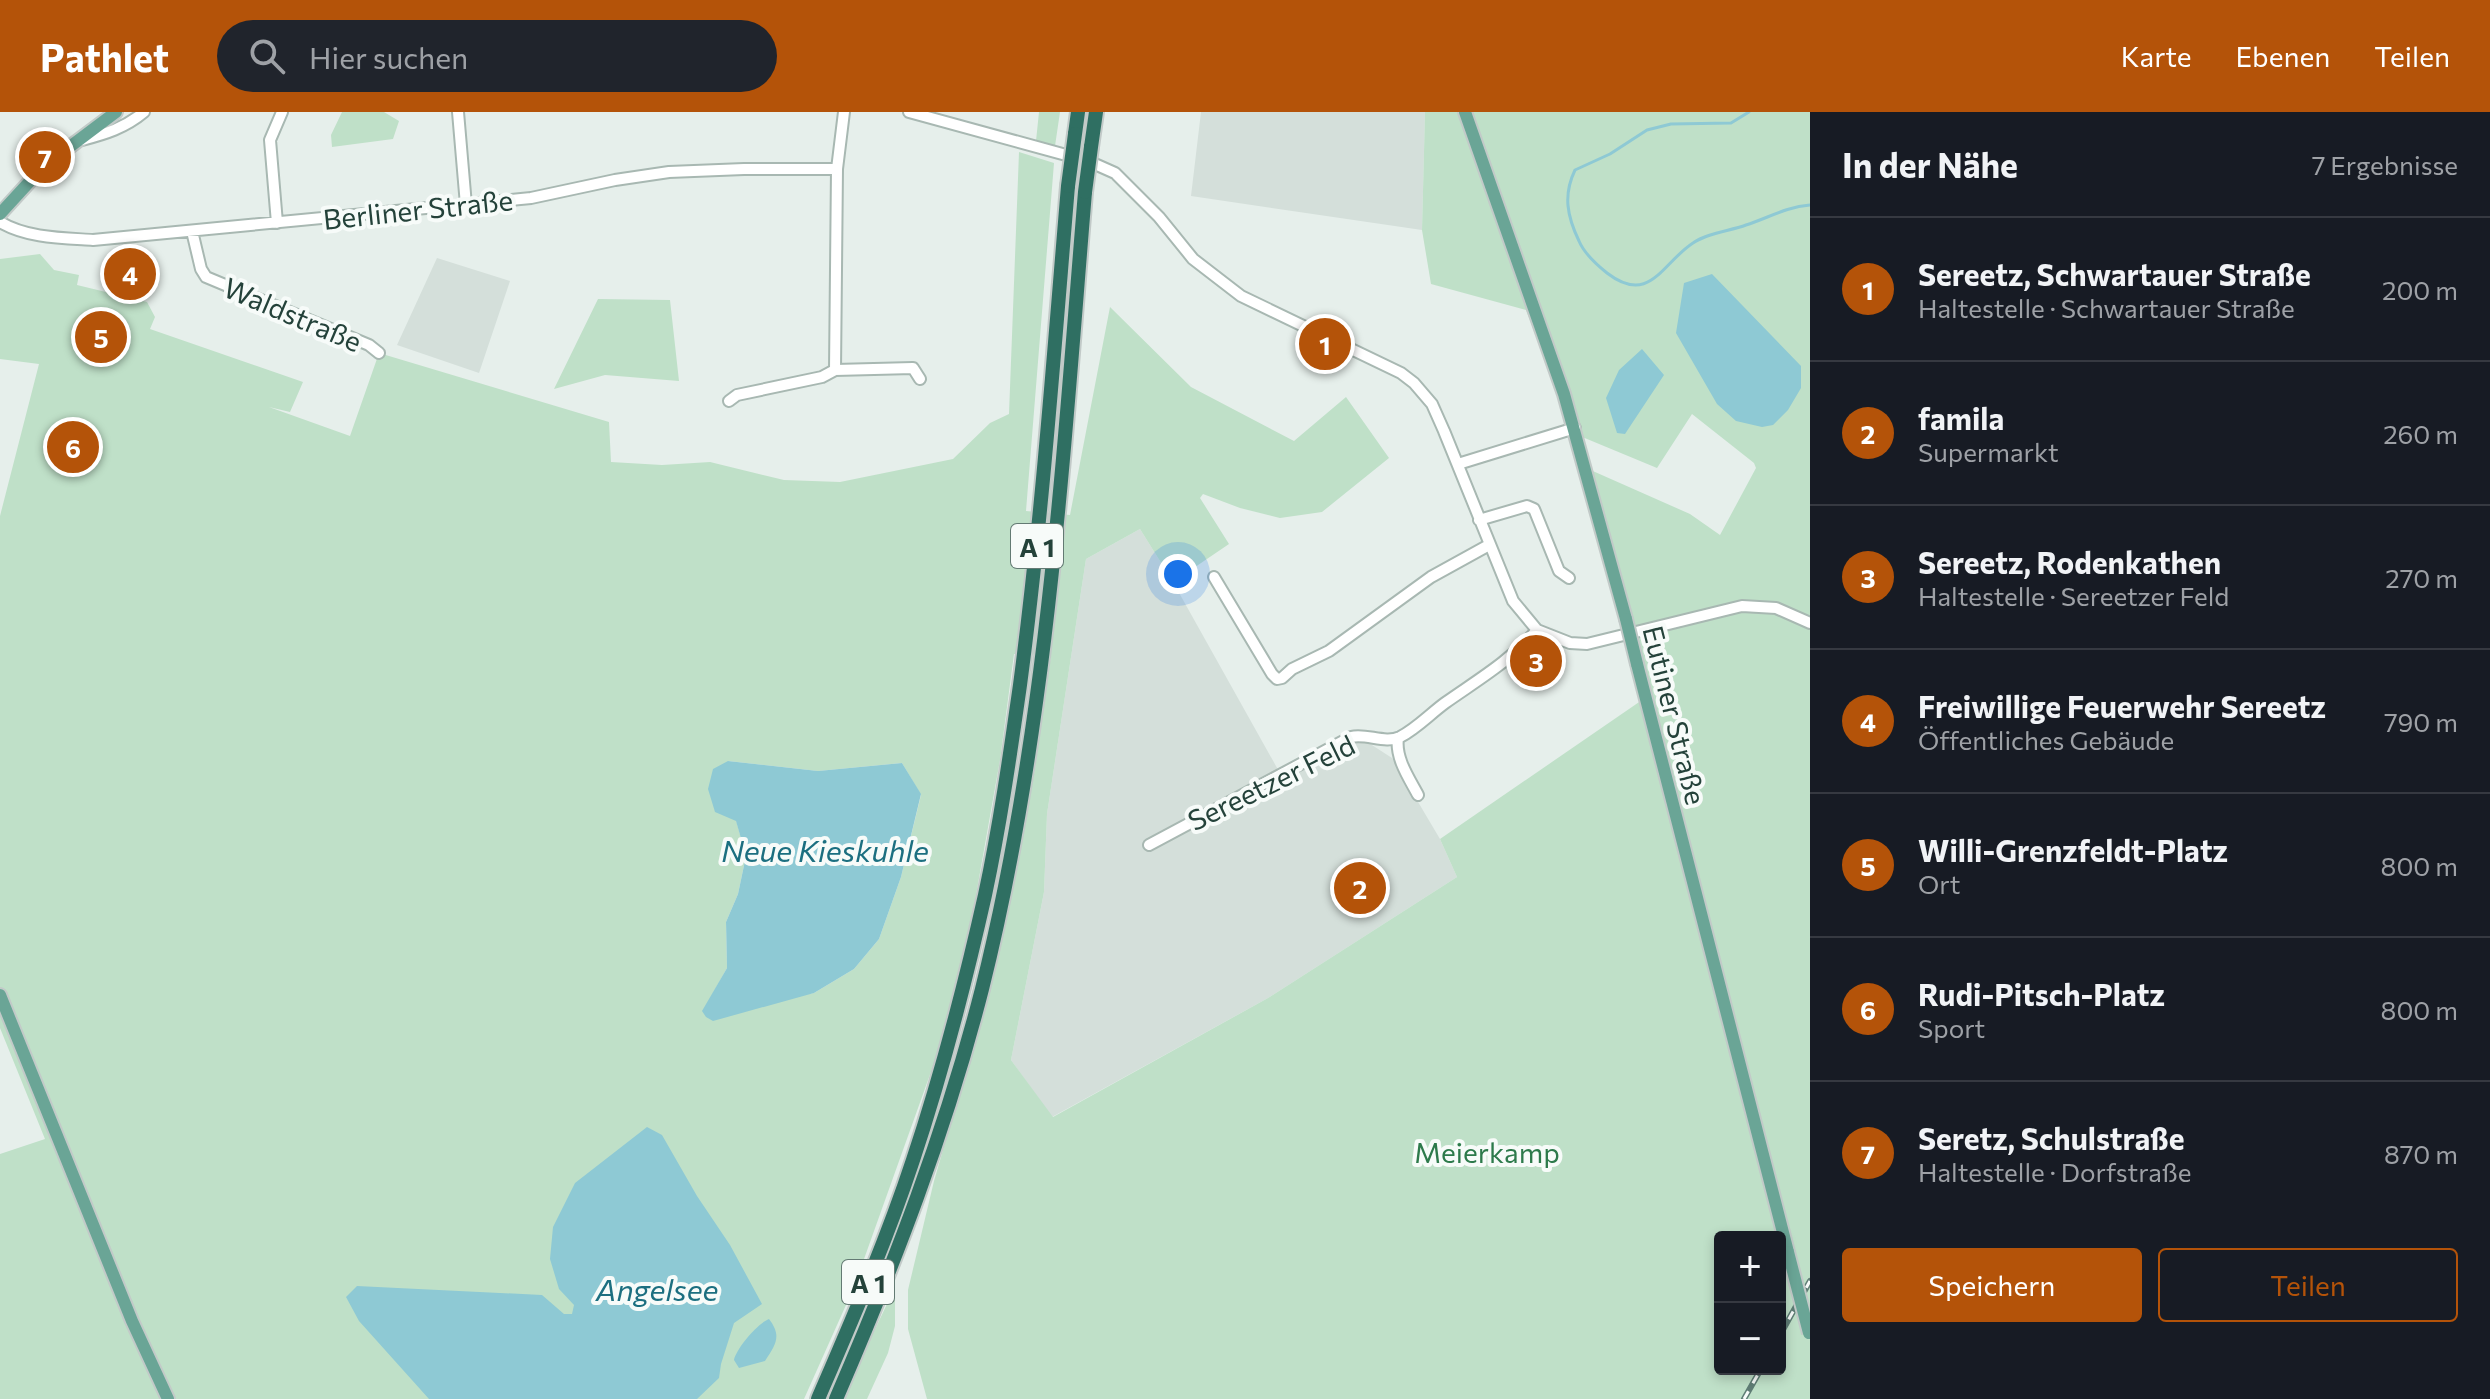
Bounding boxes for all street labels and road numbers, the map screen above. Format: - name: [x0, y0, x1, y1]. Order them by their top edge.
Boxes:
- street label: Berliner Straße: [321, 182, 515, 236]
- street label: Waldstraße: [219, 270, 367, 358]
- road number: A 1: [1011, 524, 1063, 568]
- street label: Eutiner Straße: [1636, 622, 1714, 808]
- street label: Sereetzer Feld: [1182, 727, 1360, 837]
- road number: A 1: [842, 1260, 894, 1304]

